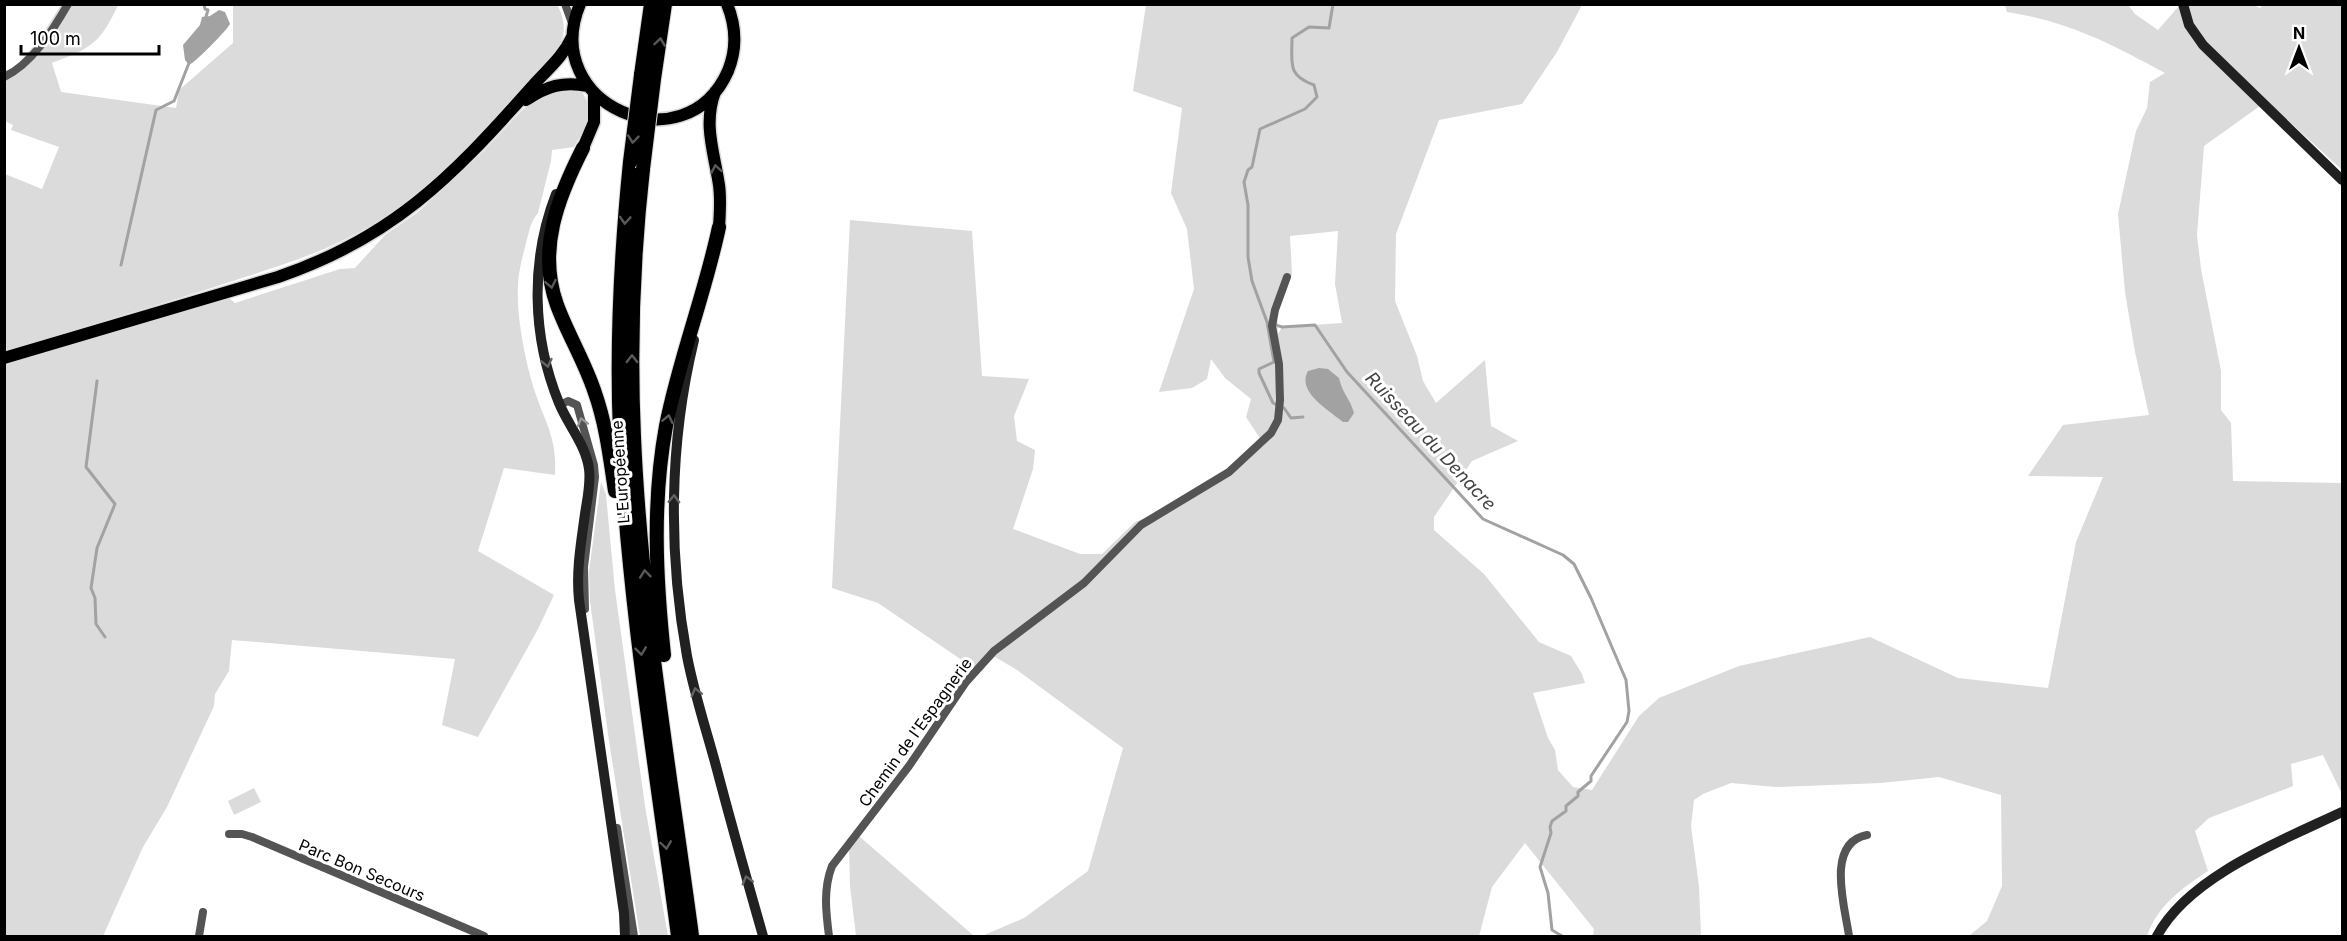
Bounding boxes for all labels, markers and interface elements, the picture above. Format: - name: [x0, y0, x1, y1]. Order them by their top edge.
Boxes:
- scale bar: [21, 18, 159, 56]
- north arrow: [2269, 18, 2329, 78]
- text: N: [2293, 23, 2305, 43]
- text: 100 m: [30, 28, 81, 49]
- one-way arrow: [653, 37, 665, 46]
- one-way arrow: [627, 135, 639, 144]
- one-way arrow: [710, 164, 723, 174]
- one-way arrow: [618, 215, 631, 224]
- one-way arrow: [544, 278, 557, 288]
- one-way arrow: [626, 354, 639, 363]
- one-way arrow: [539, 358, 552, 368]
- water label: Ruisseau du Denacre: [1361, 367, 1501, 515]
- one-way arrow: [661, 414, 674, 424]
- one-way arrow: [577, 417, 590, 427]
- street label: L'Européenne: [606, 420, 634, 524]
- one-way arrow: [668, 494, 681, 503]
- one-way arrow: [639, 570, 652, 579]
- one-way arrow: [634, 647, 646, 656]
- street label: Chemin de l'Espagnerie: [854, 653, 976, 811]
- one-way arrow: [690, 687, 703, 697]
- street label: Parc Bon Secours: [296, 834, 428, 906]
- one-way arrow: [659, 840, 671, 849]
- one-way arrow: [742, 875, 754, 886]

